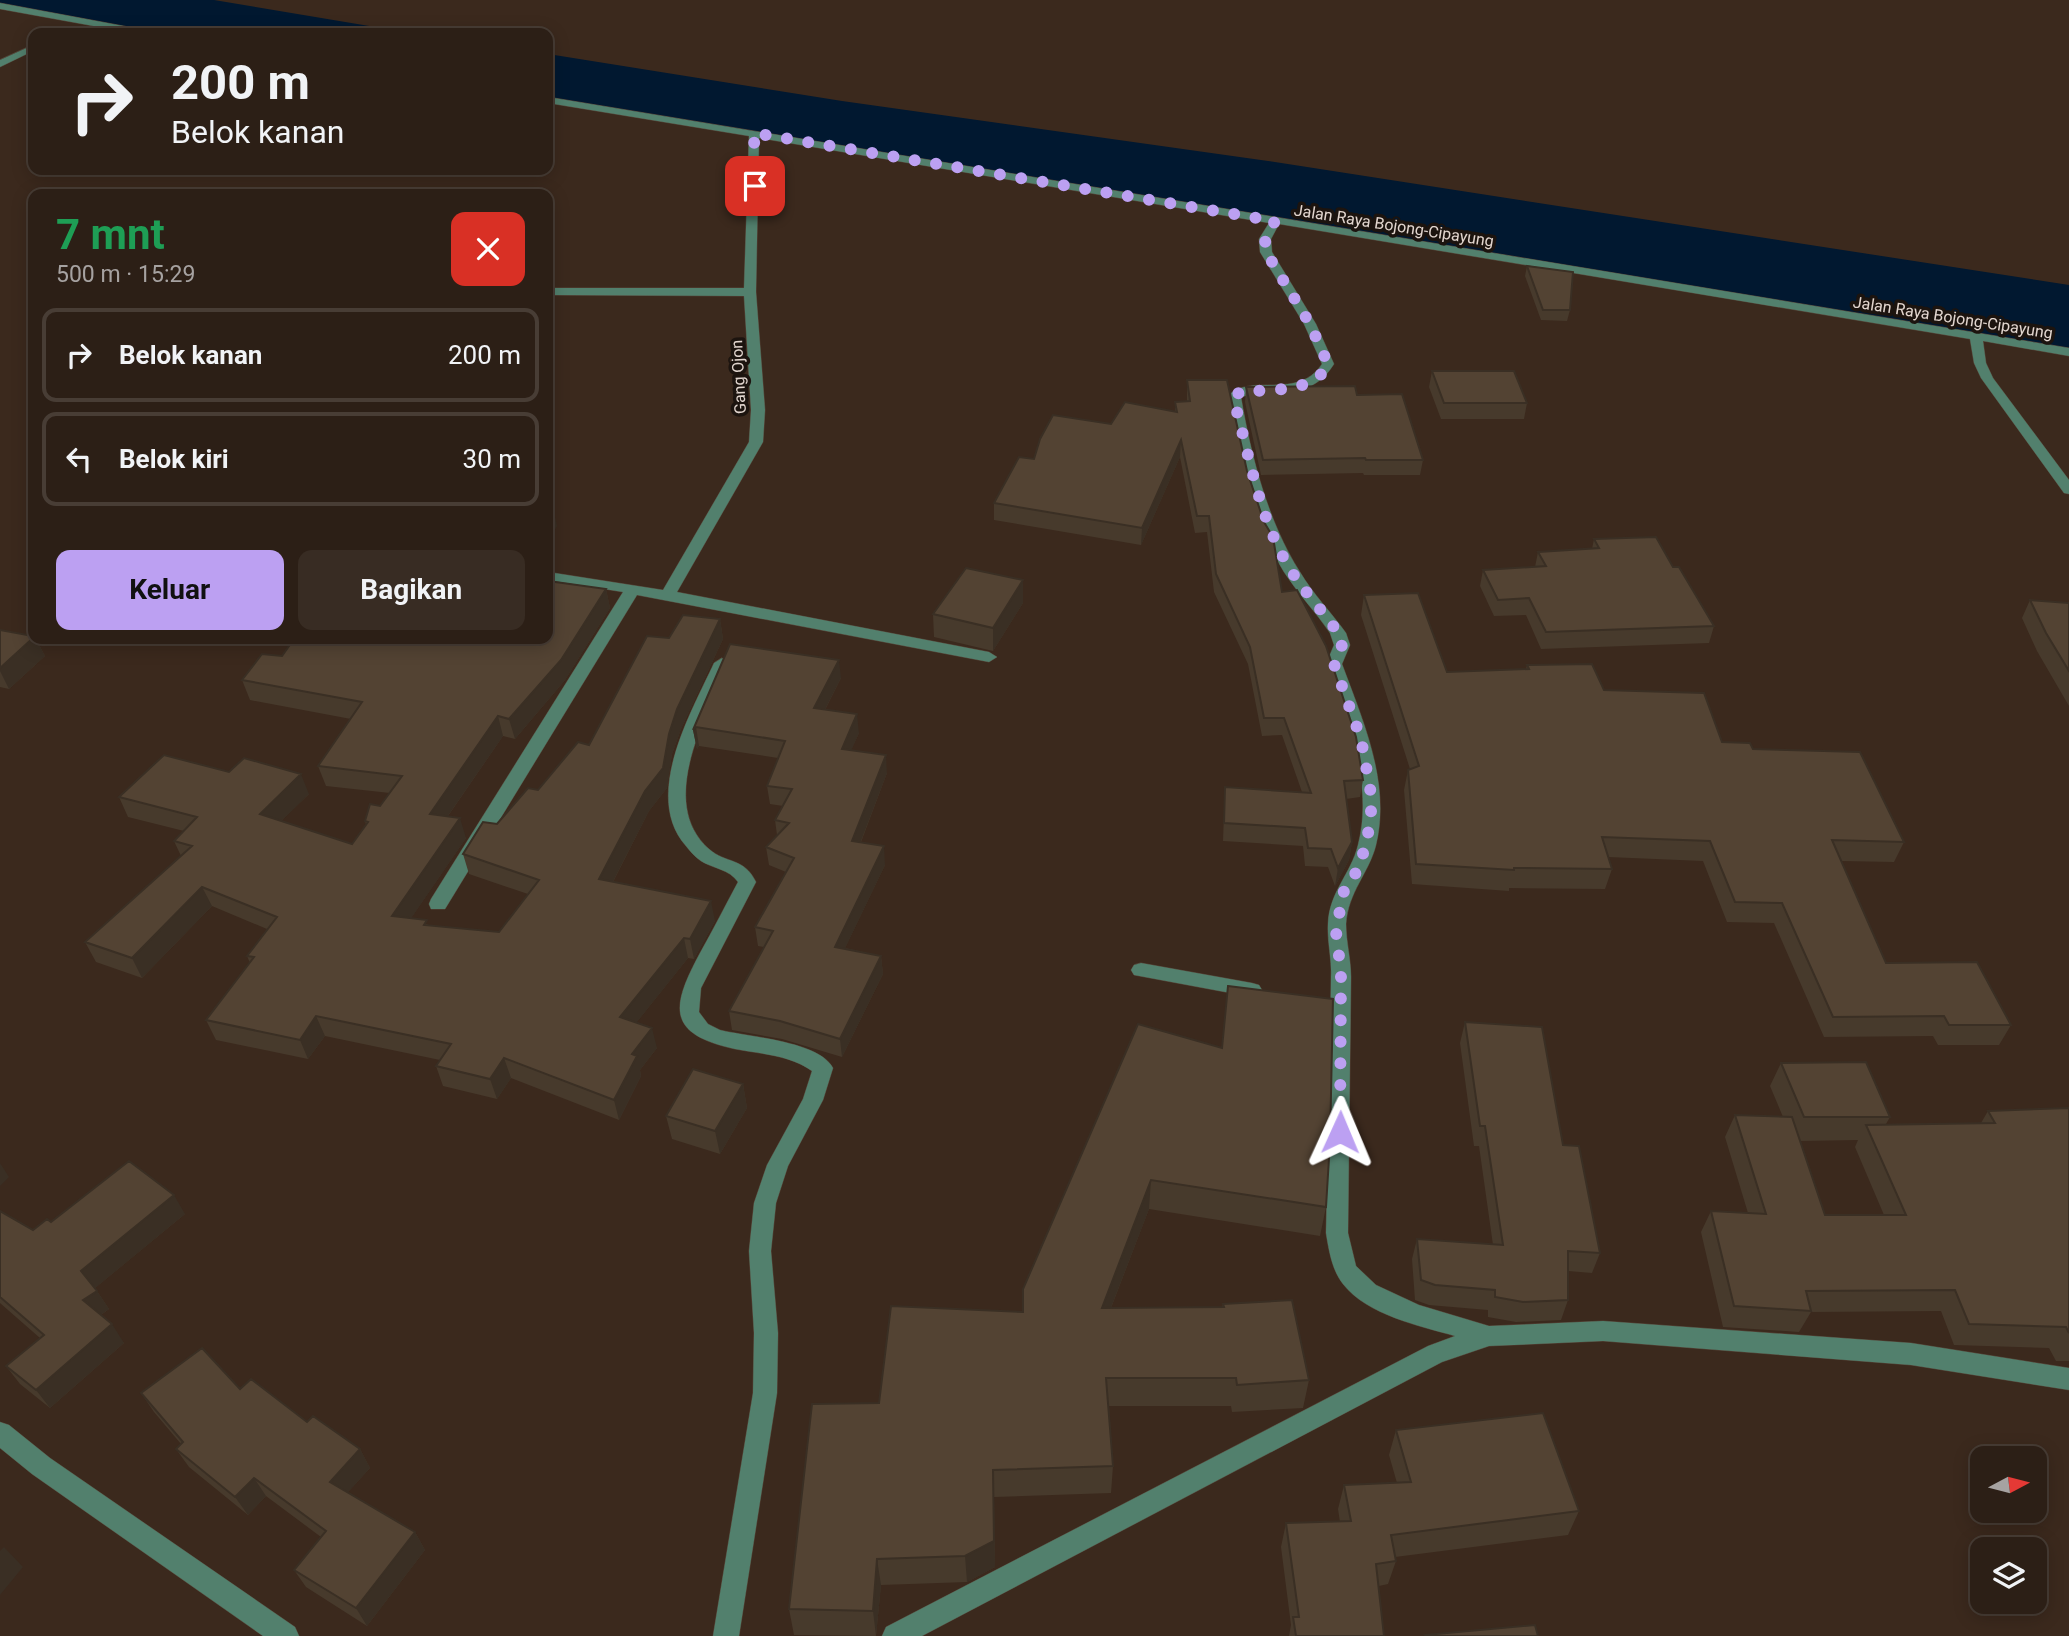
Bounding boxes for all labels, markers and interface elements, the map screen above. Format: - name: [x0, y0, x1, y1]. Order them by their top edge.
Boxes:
- text: 200 m: [171, 54, 310, 111]
- icon: right: [56, 56, 147, 147]
- text: Belok kanan: [171, 113, 344, 151]
- pin: [725, 156, 785, 216]
- icon: arrive: [736, 167, 774, 205]
- street label: Jalan Raya Bojong-Cipayung: [1293, 200, 1495, 251]
- text: 7 mnt: [56, 210, 165, 259]
- button: close: [451, 212, 525, 286]
- text: 500 m · 15:29: [56, 261, 195, 288]
- street label: Jalan Raya Bojong-Cipayung: [1852, 292, 2054, 343]
- icon: right: [60, 336, 98, 374]
- street label: Gang Ojon: [727, 339, 750, 415]
- text: Belok kanan: [119, 340, 262, 370]
- text: 200 m: [448, 340, 521, 370]
- icon: left: [60, 440, 98, 478]
- text: Belok kiri: [119, 444, 229, 474]
- text: 30 m: [463, 444, 521, 474]
- button: Keluar: [56, 550, 284, 630]
- button: Bagikan: [298, 550, 525, 630]
- position arrow: [1303, 1095, 1377, 1169]
- north arrow: [1970, 1446, 2048, 1522]
- map controls: [1970, 1446, 2047, 1614]
- button: layers: [1970, 1537, 2047, 1614]

